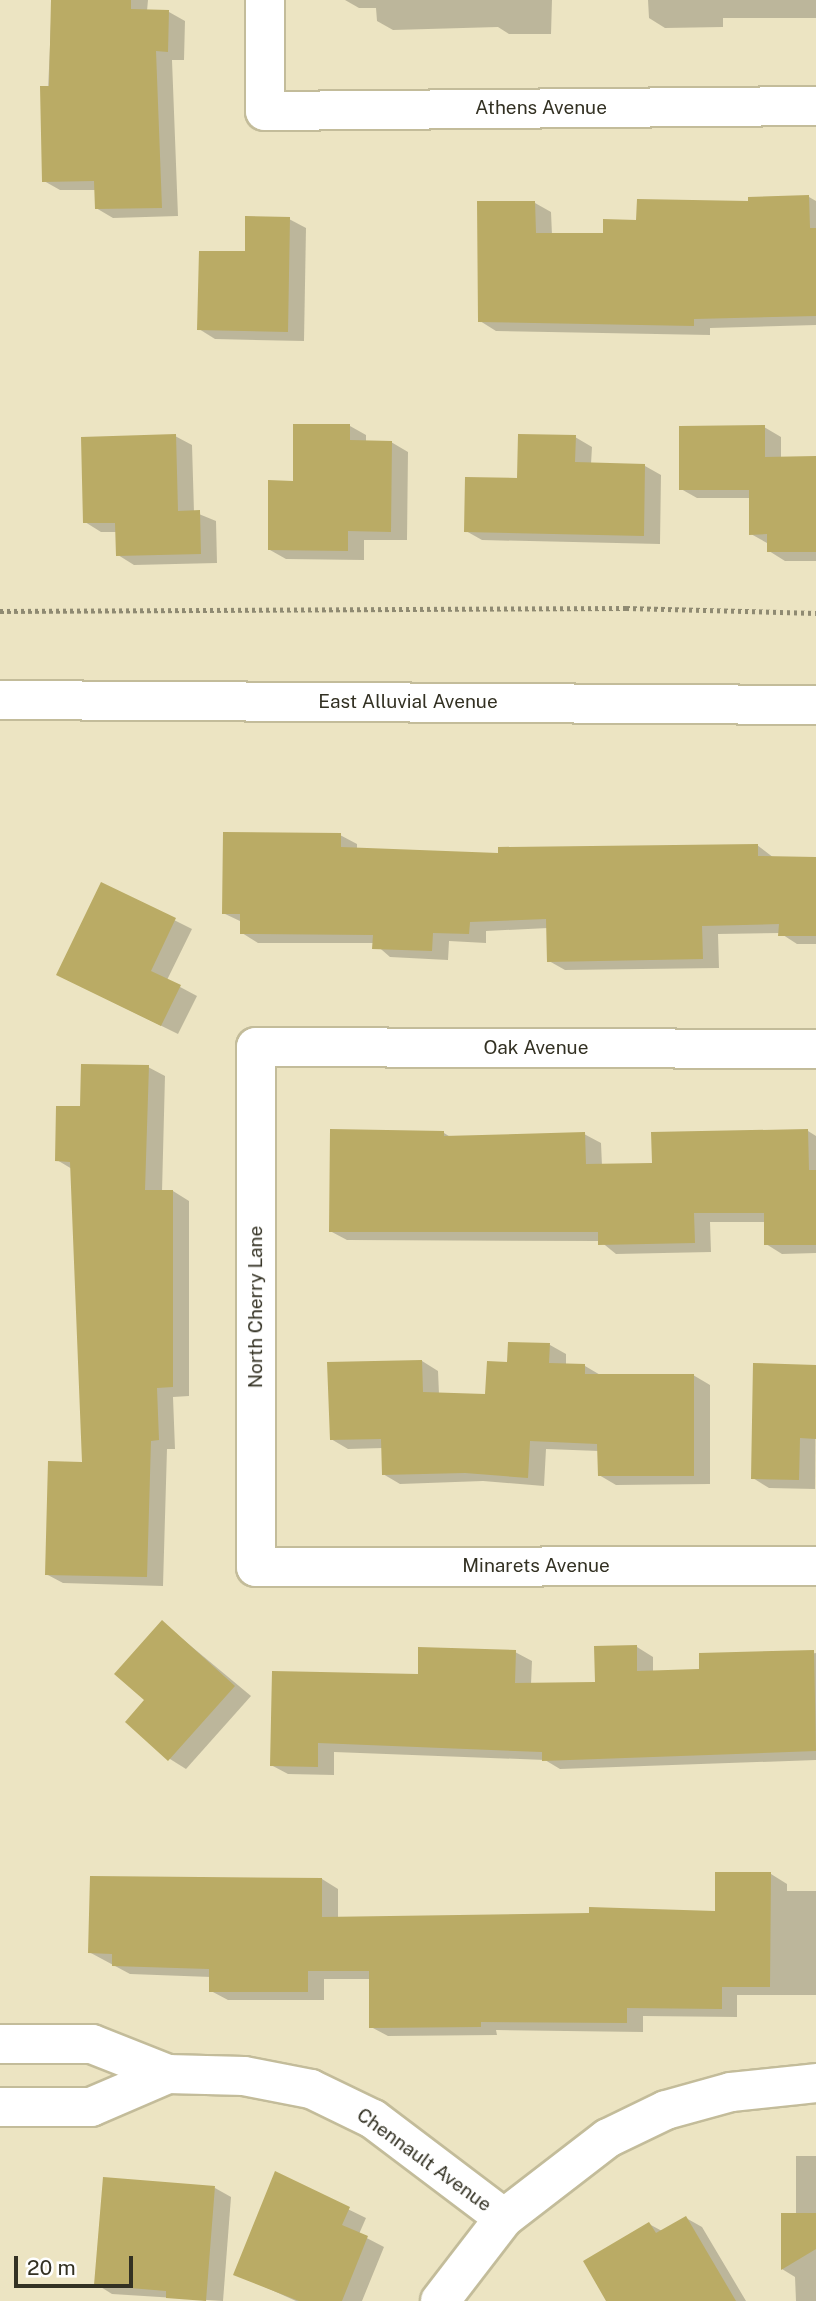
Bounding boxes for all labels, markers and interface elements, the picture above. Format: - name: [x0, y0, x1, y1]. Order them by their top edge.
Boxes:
- street label: Athens Avenue: [475, 97, 607, 119]
- street label: East Alluvial Avenue: [318, 691, 498, 713]
- street label: Oak Avenue: [484, 1037, 588, 1059]
- street label: North Cherry Lane: [245, 1226, 267, 1388]
- street label: Minarets Avenue: [462, 1555, 610, 1577]
- street label: Chennault Avenue: [352, 2104, 496, 2216]
- scale bar: [18, 2242, 136, 2286]
- text: 20 m: [27, 2255, 76, 2280]

